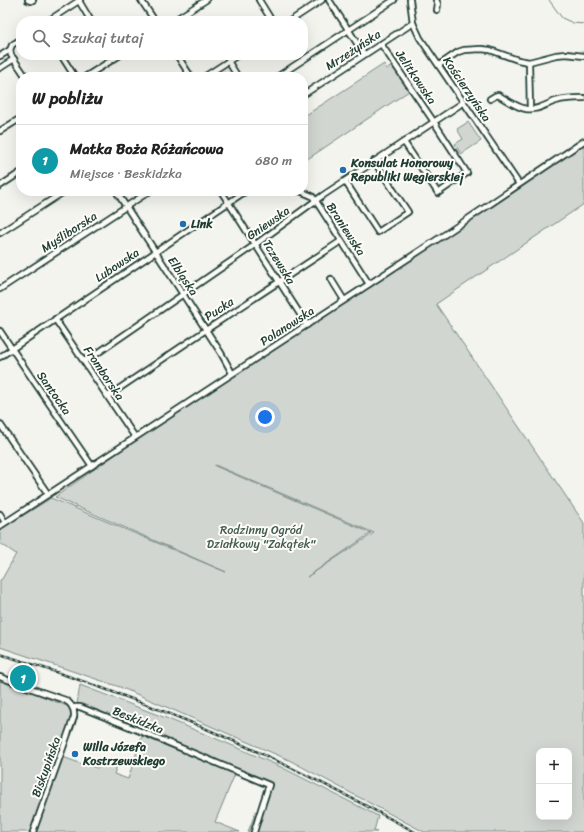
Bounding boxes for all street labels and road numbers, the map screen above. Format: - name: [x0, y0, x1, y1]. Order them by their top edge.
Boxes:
- street label: Mrzeżyńska: [321, 23, 386, 76]
- street label: Jelitkowska: [389, 44, 443, 109]
- street label: Kościerzyńska: [437, 52, 497, 126]
- street label: Braniewska: [320, 198, 372, 260]
- street label: Gniewska: [242, 200, 294, 246]
- street label: Myśliborska: [36, 205, 102, 259]
- street label: Tczewska: [257, 235, 302, 290]
- street label: Lubowska: [90, 242, 144, 288]
- street label: Elbląska: [162, 252, 204, 300]
- street label: Pucka: [200, 291, 239, 327]
- street label: Polanowska: [255, 300, 319, 352]
- street label: Fromborska: [78, 341, 130, 405]
- street label: Santocka: [31, 366, 77, 420]
- street label: Beskidzka: [109, 700, 167, 740]
- street label: Biskupińska: [25, 734, 67, 800]

